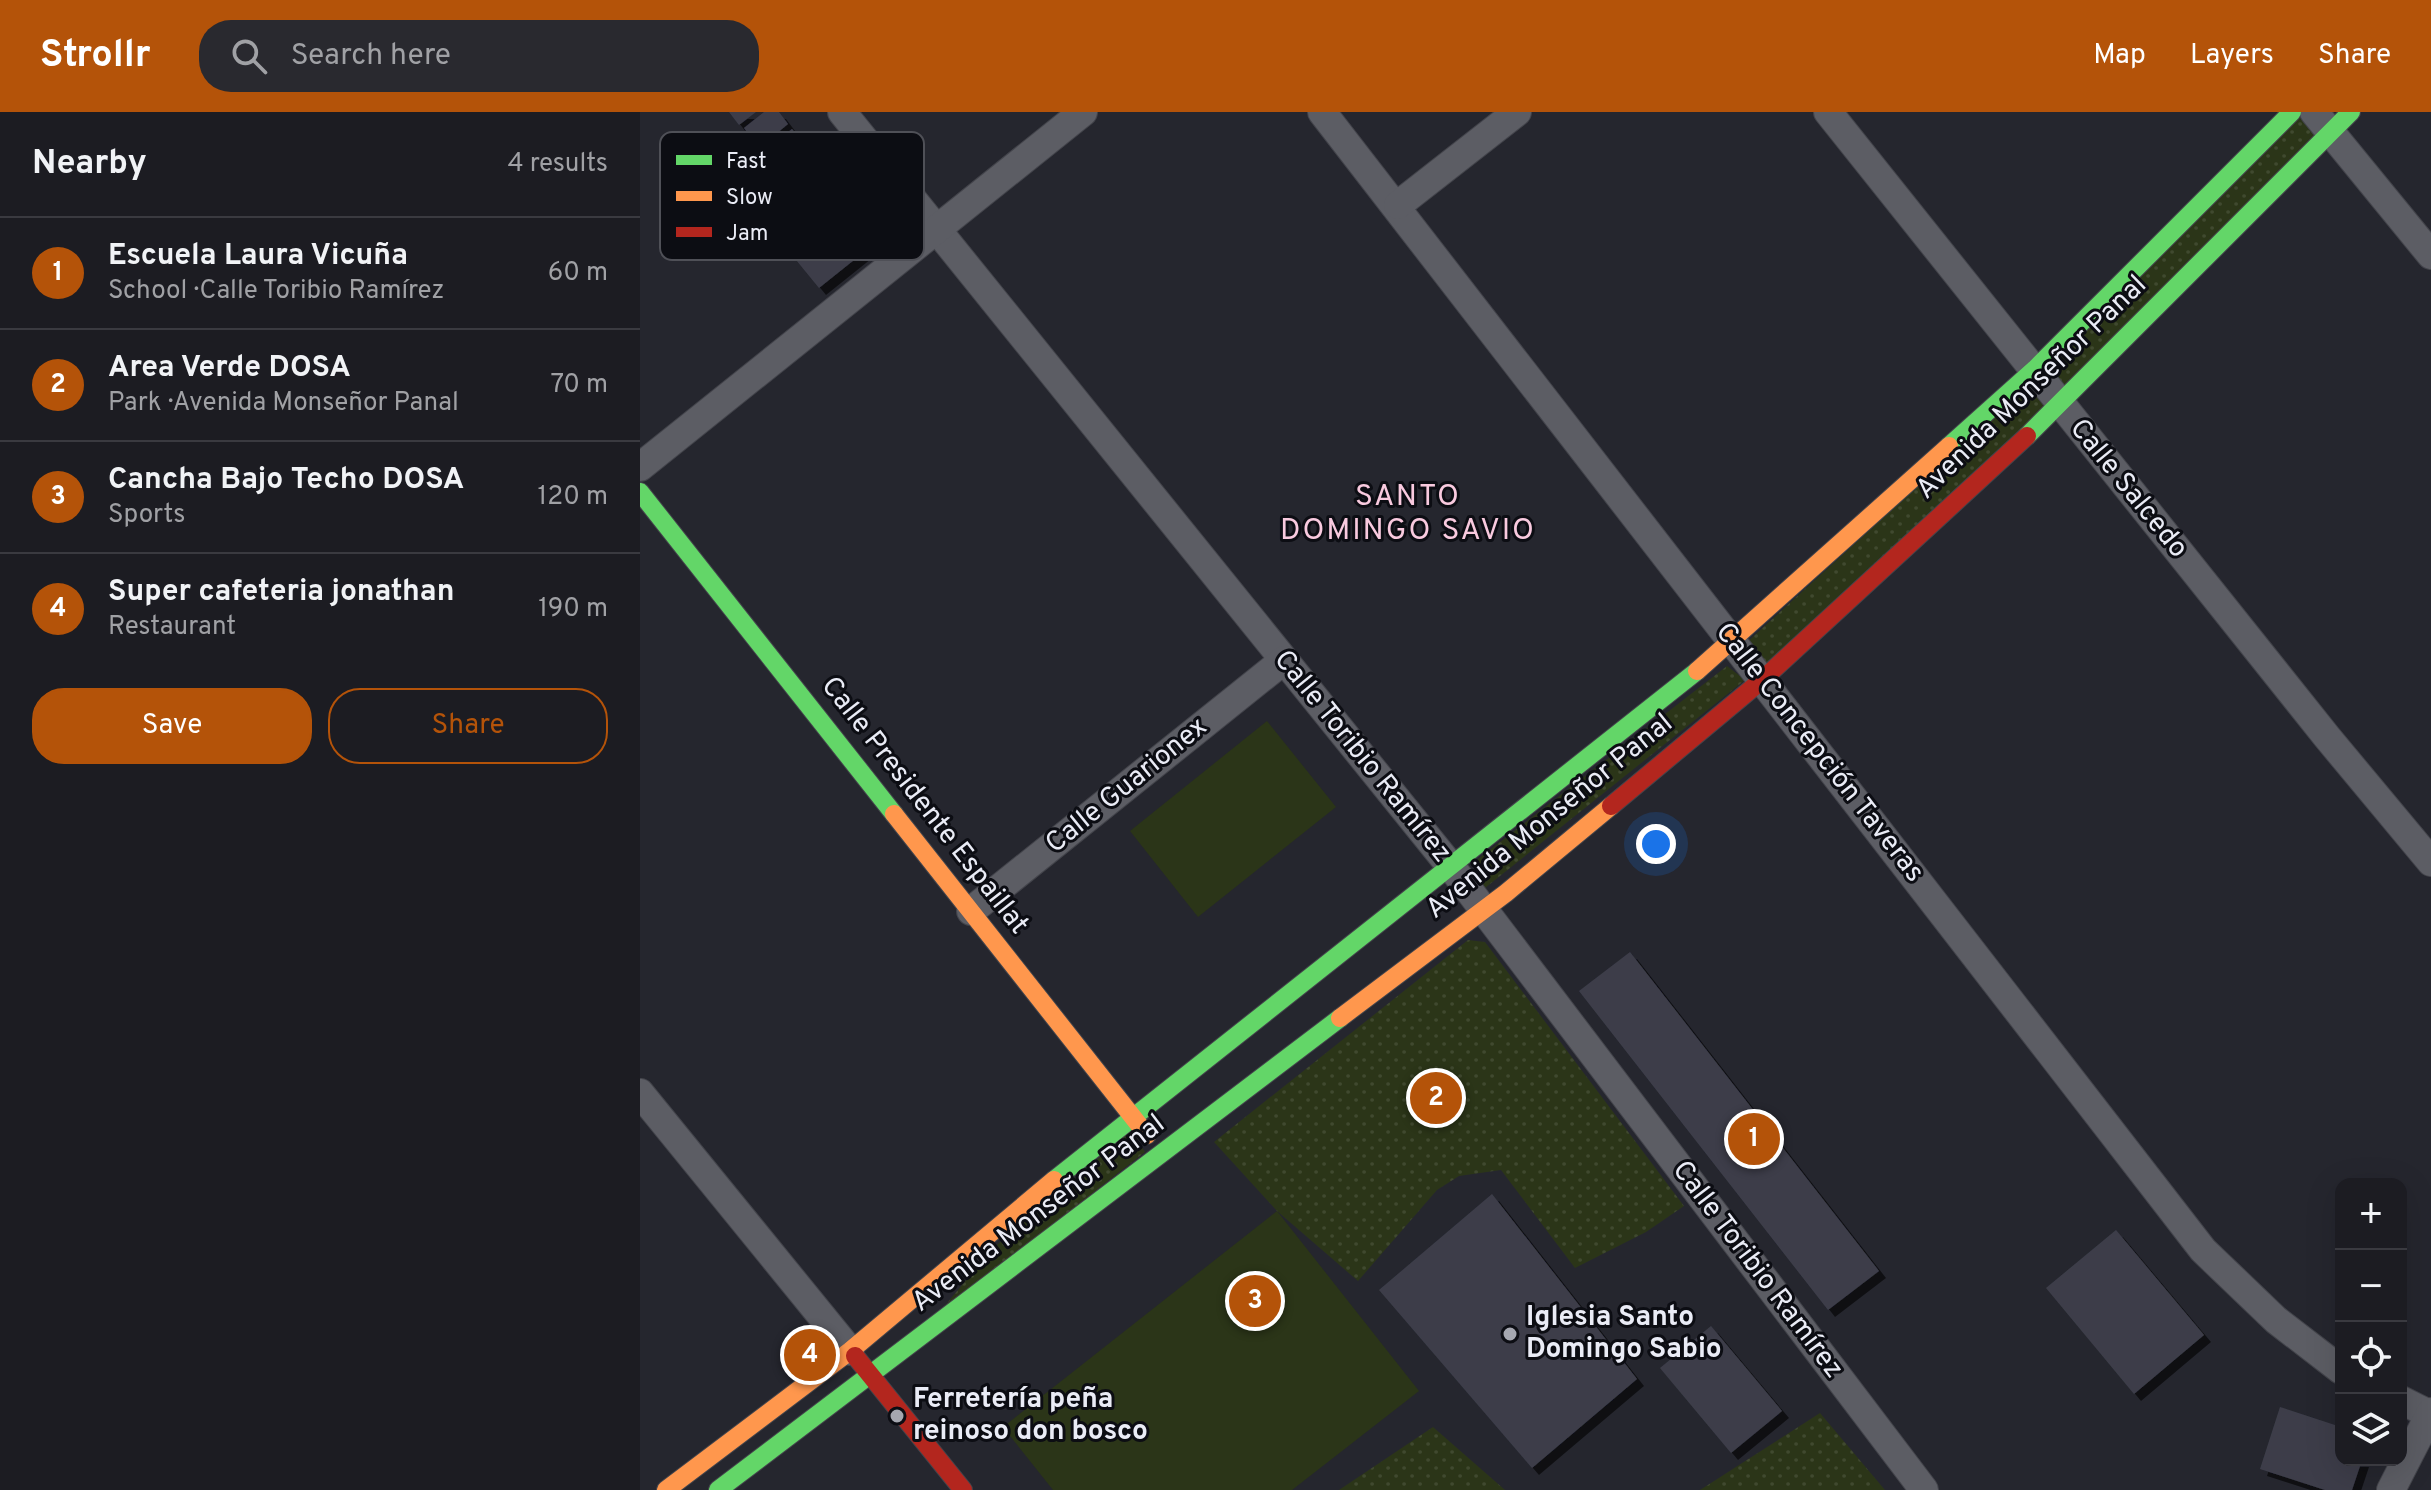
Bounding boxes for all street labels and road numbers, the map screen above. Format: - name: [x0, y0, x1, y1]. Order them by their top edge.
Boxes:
- street label: Avenida Monseñor Panal: [1909, 268, 2155, 508]
- street label: Calle Salcedo: [2061, 412, 2195, 566]
- street label: Calle Concepción Taveras: [1706, 616, 1932, 890]
- street label: Calle Toribio Ramírez: [1265, 643, 1459, 871]
- street label: Calle Presidente Espaillat: [812, 670, 1036, 942]
- street label: Avenida Monseñor Panal: [1419, 706, 1681, 928]
- street label: Calle Guarionex: [1039, 710, 1215, 862]
- street label: Avenida Monseñor Panal: [905, 1107, 1173, 1321]
- street label: Calle Toribio Ramírez: [1663, 1154, 1851, 1386]

